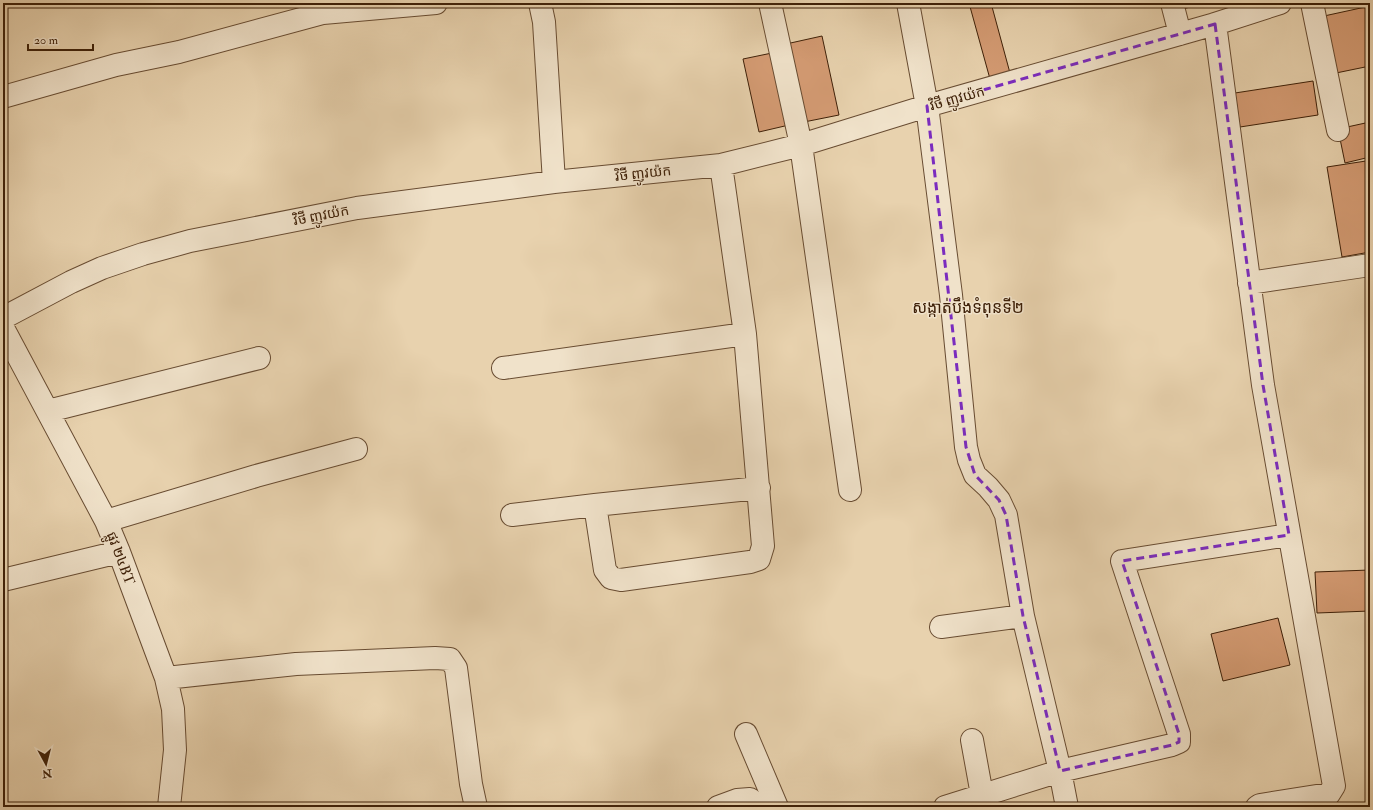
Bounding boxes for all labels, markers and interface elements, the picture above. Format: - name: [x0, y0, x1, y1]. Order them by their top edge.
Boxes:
- scale bar: [28, 26, 93, 52]
- text: 20 m: [34, 33, 59, 48]
- street label: វិថី ញូវយ៉ក: [927, 82, 987, 117]
- street label: វិថី ញូវយ៉ក: [613, 162, 672, 188]
- street label: វិថី ញូវយ៉ក: [291, 201, 351, 232]
- district label: សង្កាត់បឹងទំពុនទី២: [912, 297, 1024, 318]
- street label: ផ្លូវ ២៤BT: [100, 529, 139, 589]
- north arrow: [26, 744, 66, 784]
- text: N: [40, 766, 54, 781]

